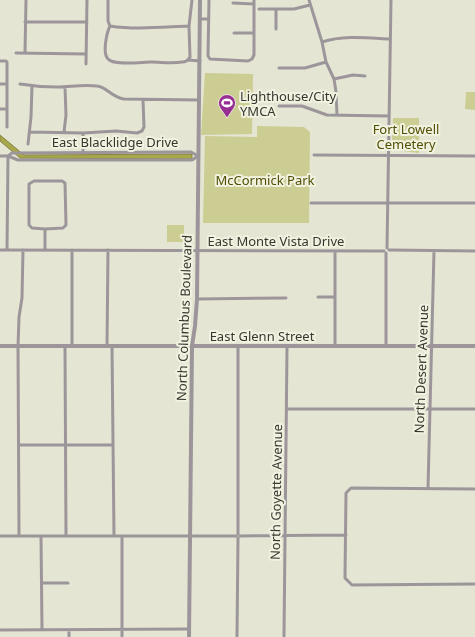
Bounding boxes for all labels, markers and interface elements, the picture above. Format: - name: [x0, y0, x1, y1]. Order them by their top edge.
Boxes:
- place label: Lighthouse/City YMCA: [240, 87, 336, 120]
- sports icon: Lighthouse/City YMCA: [217, 93, 237, 118]
- park label: Fort Lowell Cemetery: [373, 120, 439, 153]
- street label: East Blacklidge Drive: [52, 133, 178, 151]
- park label: McCormick Park: [215, 171, 315, 189]
- street label: East Monte Vista Drive: [208, 232, 344, 250]
- street label: North Columbus Boulevard: [172, 235, 196, 401]
- street label: North Desert Avenue: [410, 304, 432, 434]
- street label: East Glenn Street: [210, 327, 315, 345]
- street label: North Goyette Avenue: [266, 424, 286, 560]

